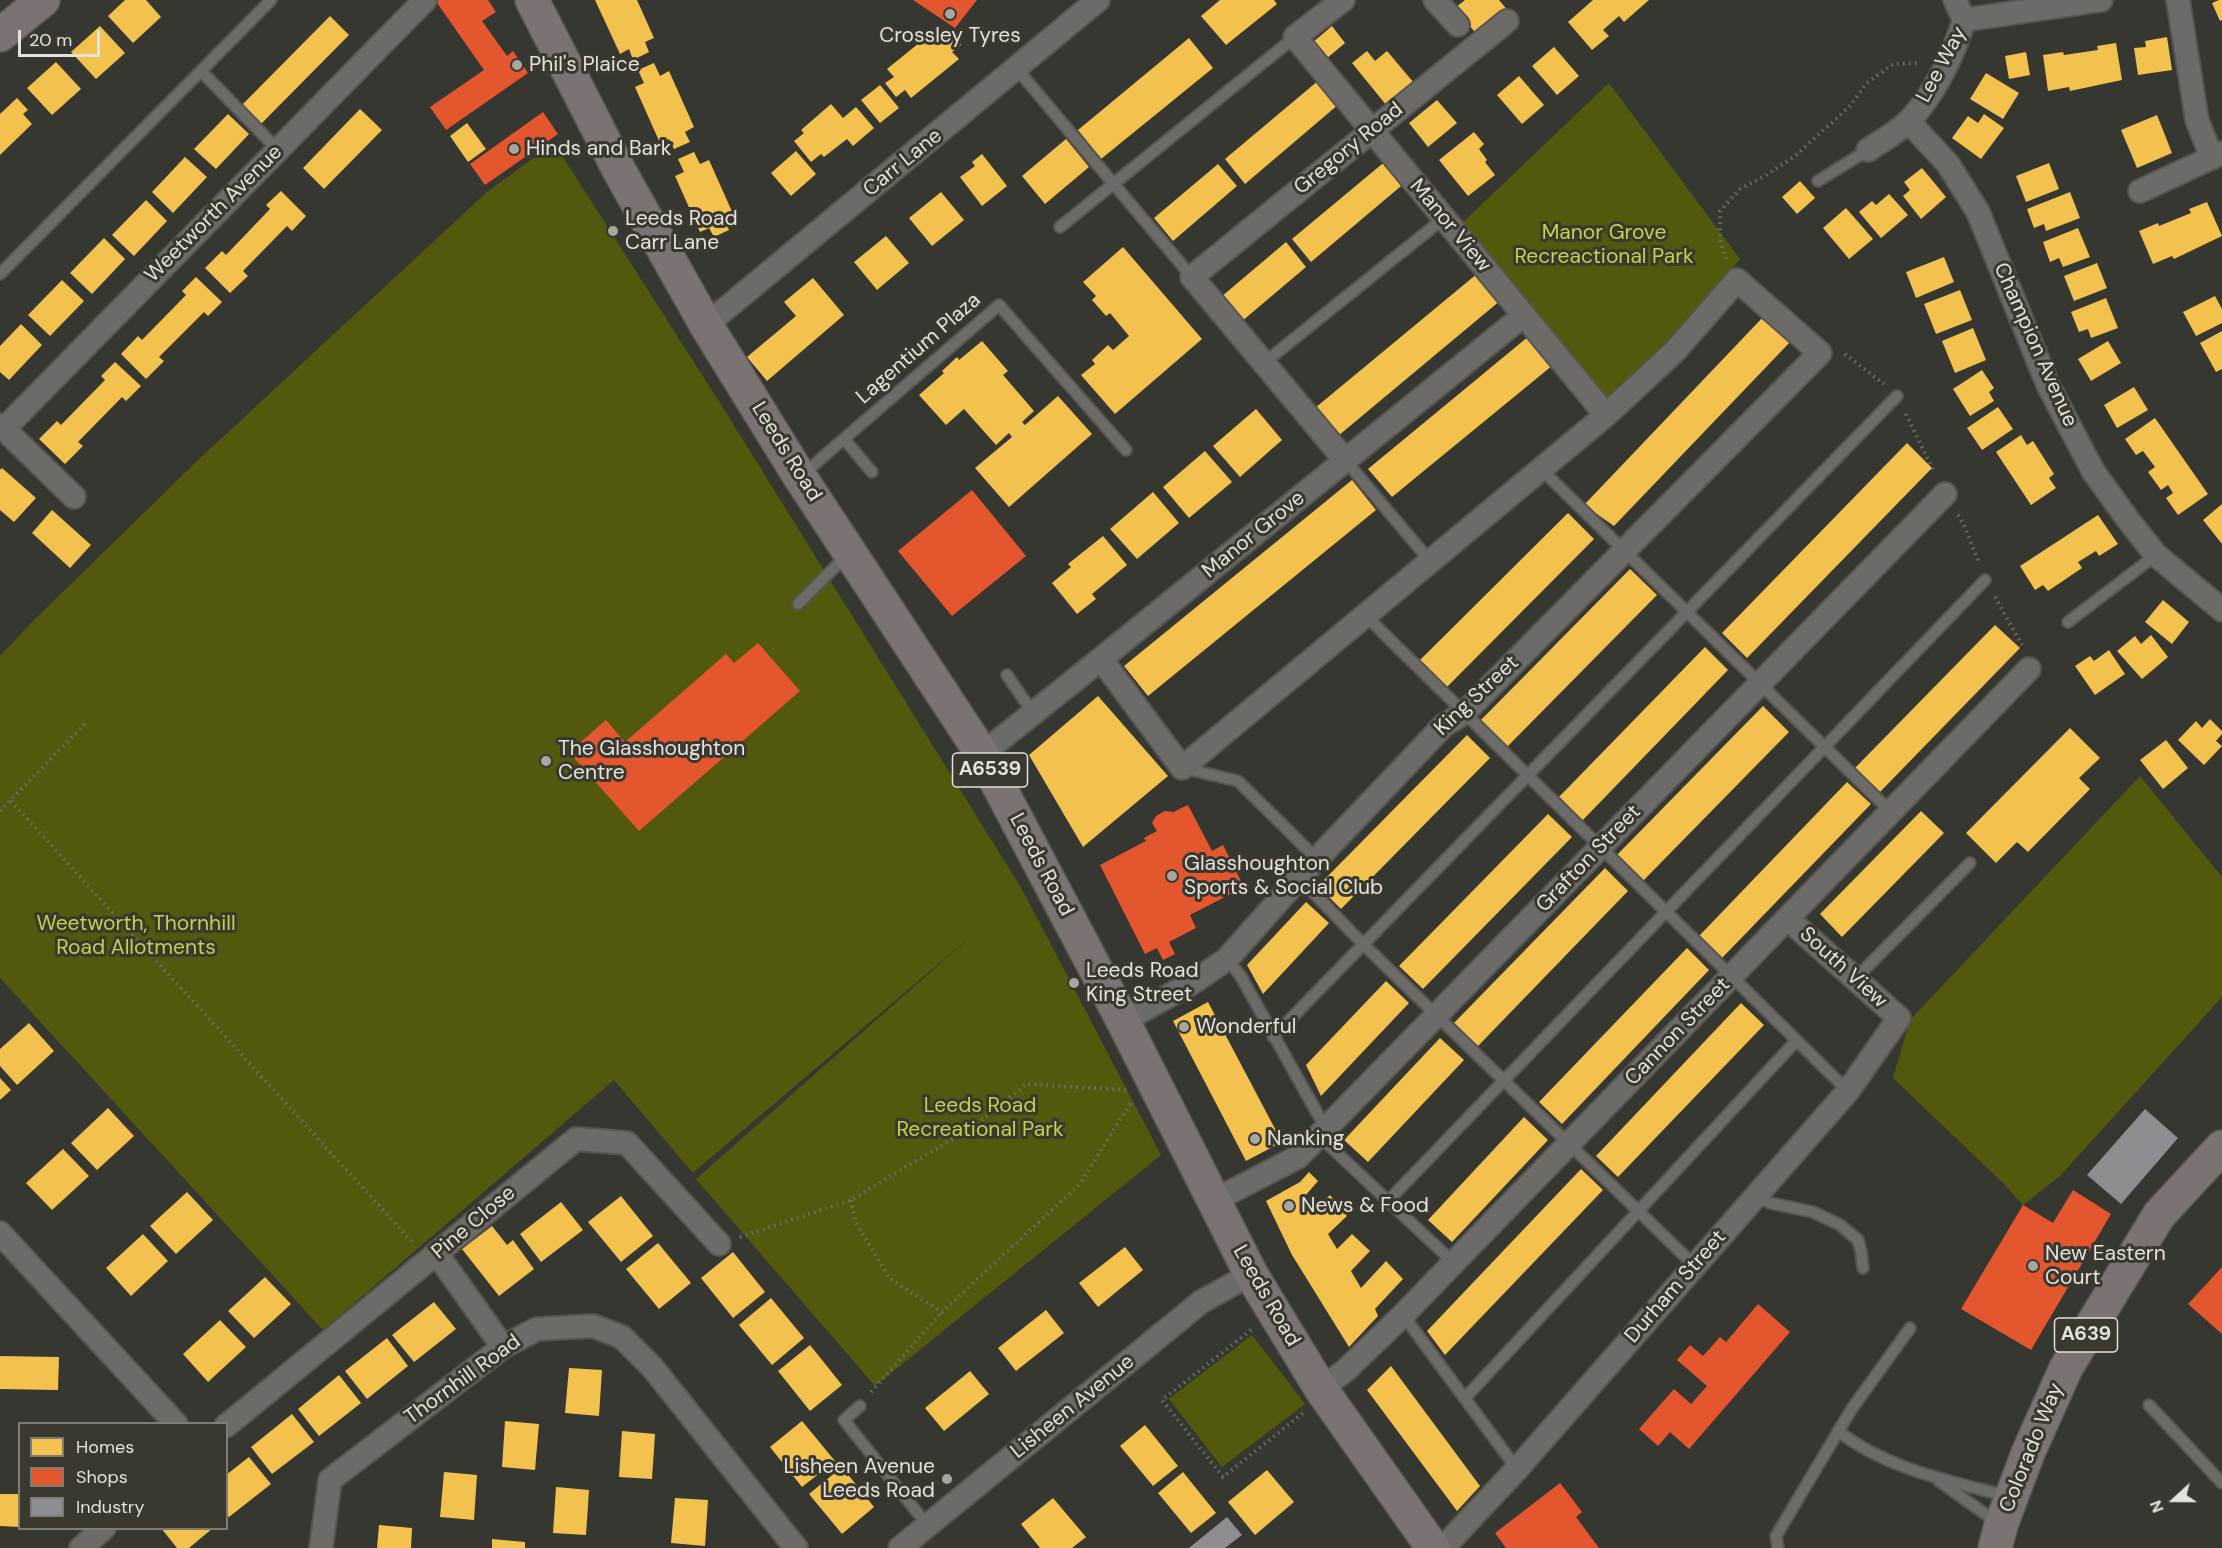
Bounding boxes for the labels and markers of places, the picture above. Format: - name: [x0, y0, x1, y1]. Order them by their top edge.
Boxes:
- marker: Crossley Tyres: [943, 7, 957, 21]
- place label: Crossley Tyres: [879, 23, 1021, 49]
- place label: Phil's Plaice: [529, 52, 640, 78]
- marker: Phil's Plaice: [510, 58, 524, 72]
- place label: Hinds and Bark: [526, 136, 671, 162]
- marker: Hinds and Bark: [507, 142, 521, 156]
- place label: Leeds Road Carr Lane: [625, 206, 738, 256]
- marker: Leeds Road Carr Lane: [606, 224, 620, 238]
- place label: The Glasshoughton Centre: [558, 736, 745, 786]
- marker: The Glasshoughton Centre: [539, 754, 553, 768]
- place label: Glasshoughton Sports & Social Club: [1184, 851, 1383, 901]
- marker: Glasshoughton Sports & Social Club: [1165, 869, 1179, 883]
- place label: Leeds Road King Street: [1086, 958, 1199, 1008]
- marker: Leeds Road King Street: [1067, 976, 1081, 990]
- place label: Wonderful: [1196, 1014, 1296, 1040]
- marker: Wonderful: [1177, 1020, 1191, 1034]
- place label: Nanking: [1267, 1126, 1344, 1152]
- marker: Nanking: [1248, 1132, 1262, 1146]
- place label: News & Food: [1301, 1193, 1429, 1219]
- marker: News & Food: [1282, 1199, 1296, 1213]
- place label: New Eastern Court: [2045, 1241, 2166, 1291]
- marker: New Eastern Court: [2026, 1259, 2040, 1273]
- place label: Lisheen Avenue Leeds Road: [783, 1454, 935, 1504]
- marker: Lisheen Avenue Leeds Road: [940, 1472, 954, 1486]

